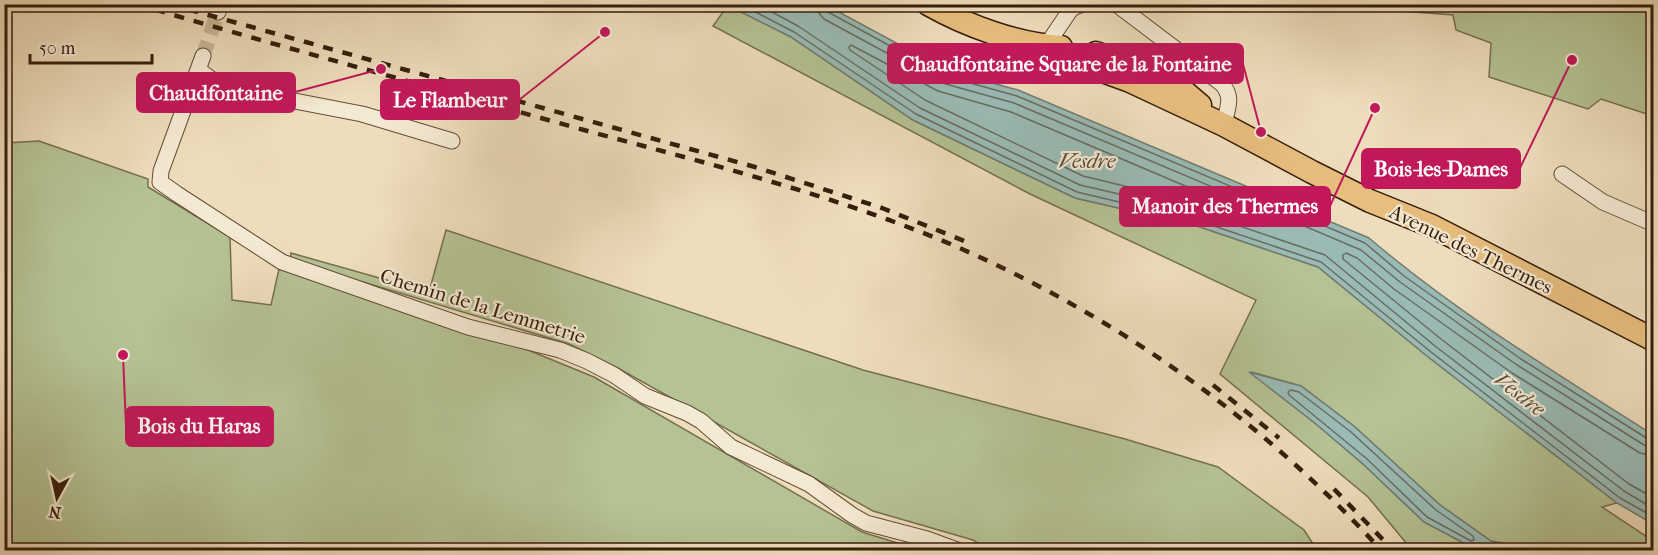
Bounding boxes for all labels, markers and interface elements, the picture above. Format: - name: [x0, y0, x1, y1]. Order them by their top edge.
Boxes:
- scale bar: [30, 27, 152, 65]
- text: 50 m: [39, 38, 76, 59]
- callout: Chaudfontaine Square de la Fontaine: [888, 44, 1243, 83]
- text: Chaudfontaine Square de la Fontaine: [900, 52, 1232, 76]
- callout: Chaudfontaine: [137, 73, 295, 112]
- callout: Le Flambeur: [381, 80, 519, 119]
- text: Chaudfontaine: [149, 81, 284, 105]
- text: Le Flambeur: [393, 88, 508, 112]
- water label: Vesdre: [1059, 149, 1116, 173]
- callout: Bois-les-Dames: [1362, 149, 1520, 188]
- text: Bois-les-Dames: [1374, 157, 1508, 181]
- callout: Manoir des Thermes: [1120, 187, 1330, 226]
- text: Manoir des Thermes: [1131, 194, 1318, 218]
- street label: Avenue des Thermes: [1385, 200, 1556, 299]
- street label: Chemin de la Lemmetrie: [377, 264, 588, 349]
- water label: Vesdre: [1490, 367, 1550, 421]
- callout: Bois du Haras: [126, 407, 273, 446]
- text: Bois du Haras: [137, 414, 261, 438]
- north arrow: [27, 468, 87, 528]
- text: N: [47, 502, 62, 523]

